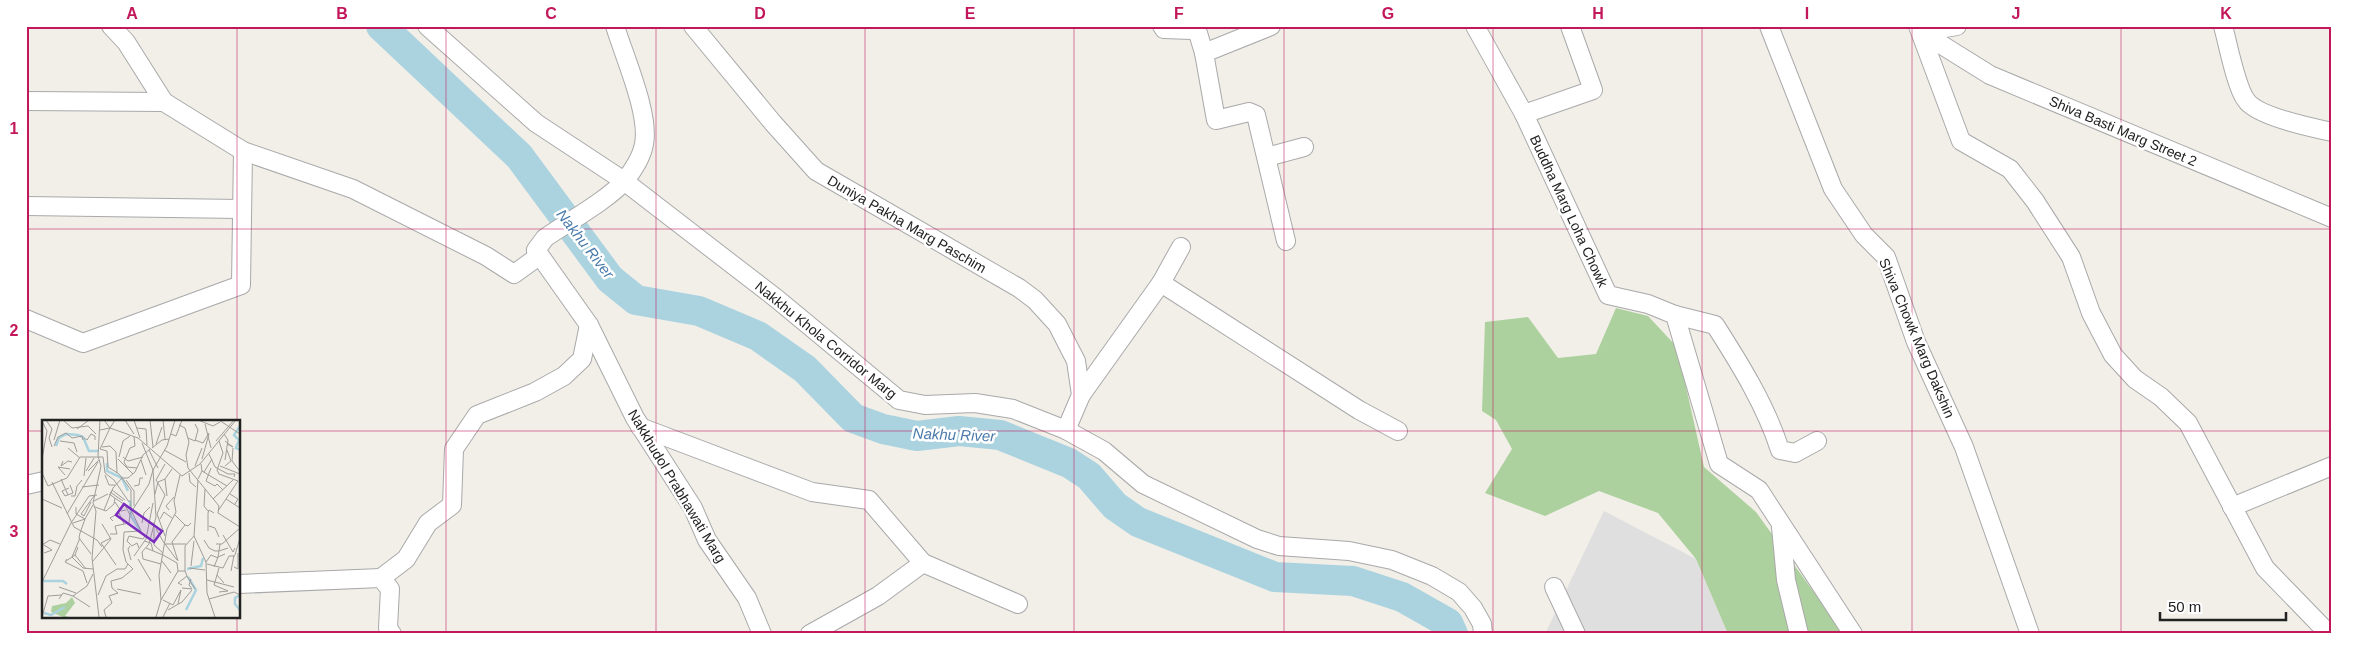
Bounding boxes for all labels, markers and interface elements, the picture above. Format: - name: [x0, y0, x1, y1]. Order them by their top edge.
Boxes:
- text: A: [126, 5, 138, 22]
- text: B: [336, 5, 348, 22]
- text: C: [545, 5, 557, 22]
- text: D: [754, 5, 766, 22]
- text: E: [965, 5, 976, 22]
- text: F: [1174, 5, 1184, 22]
- text: G: [1382, 5, 1394, 22]
- text: H: [1592, 5, 1604, 22]
- text: I: [1805, 5, 1809, 22]
- text: J: [2012, 5, 2020, 22]
- text: K: [2220, 5, 2232, 22]
- street label: Shiva Basti Marg Street 2: [2047, 93, 2199, 169]
- text: 1: [10, 120, 19, 137]
- street label: Buddha Marg Loha Chowk: [1527, 132, 1612, 290]
- street label: Duniya Pakha Marg Paschim: [825, 172, 989, 276]
- water label: Nakhu River: [553, 206, 618, 282]
- street label: Shiva Chowk Marg Dakshin: [1876, 256, 1958, 420]
- street label: Nakkhu Khola Corridor Marg: [752, 278, 900, 402]
- text: 2: [10, 322, 19, 339]
- street label: Nakkhudol Prabhawati Marg: [625, 407, 729, 565]
- inset map: [42, 420, 240, 618]
- water label: Nakhu River: [912, 425, 997, 444]
- text: 3: [10, 523, 19, 540]
- scale bar: [2160, 590, 2287, 622]
- text: 50 m: [2168, 598, 2201, 615]

